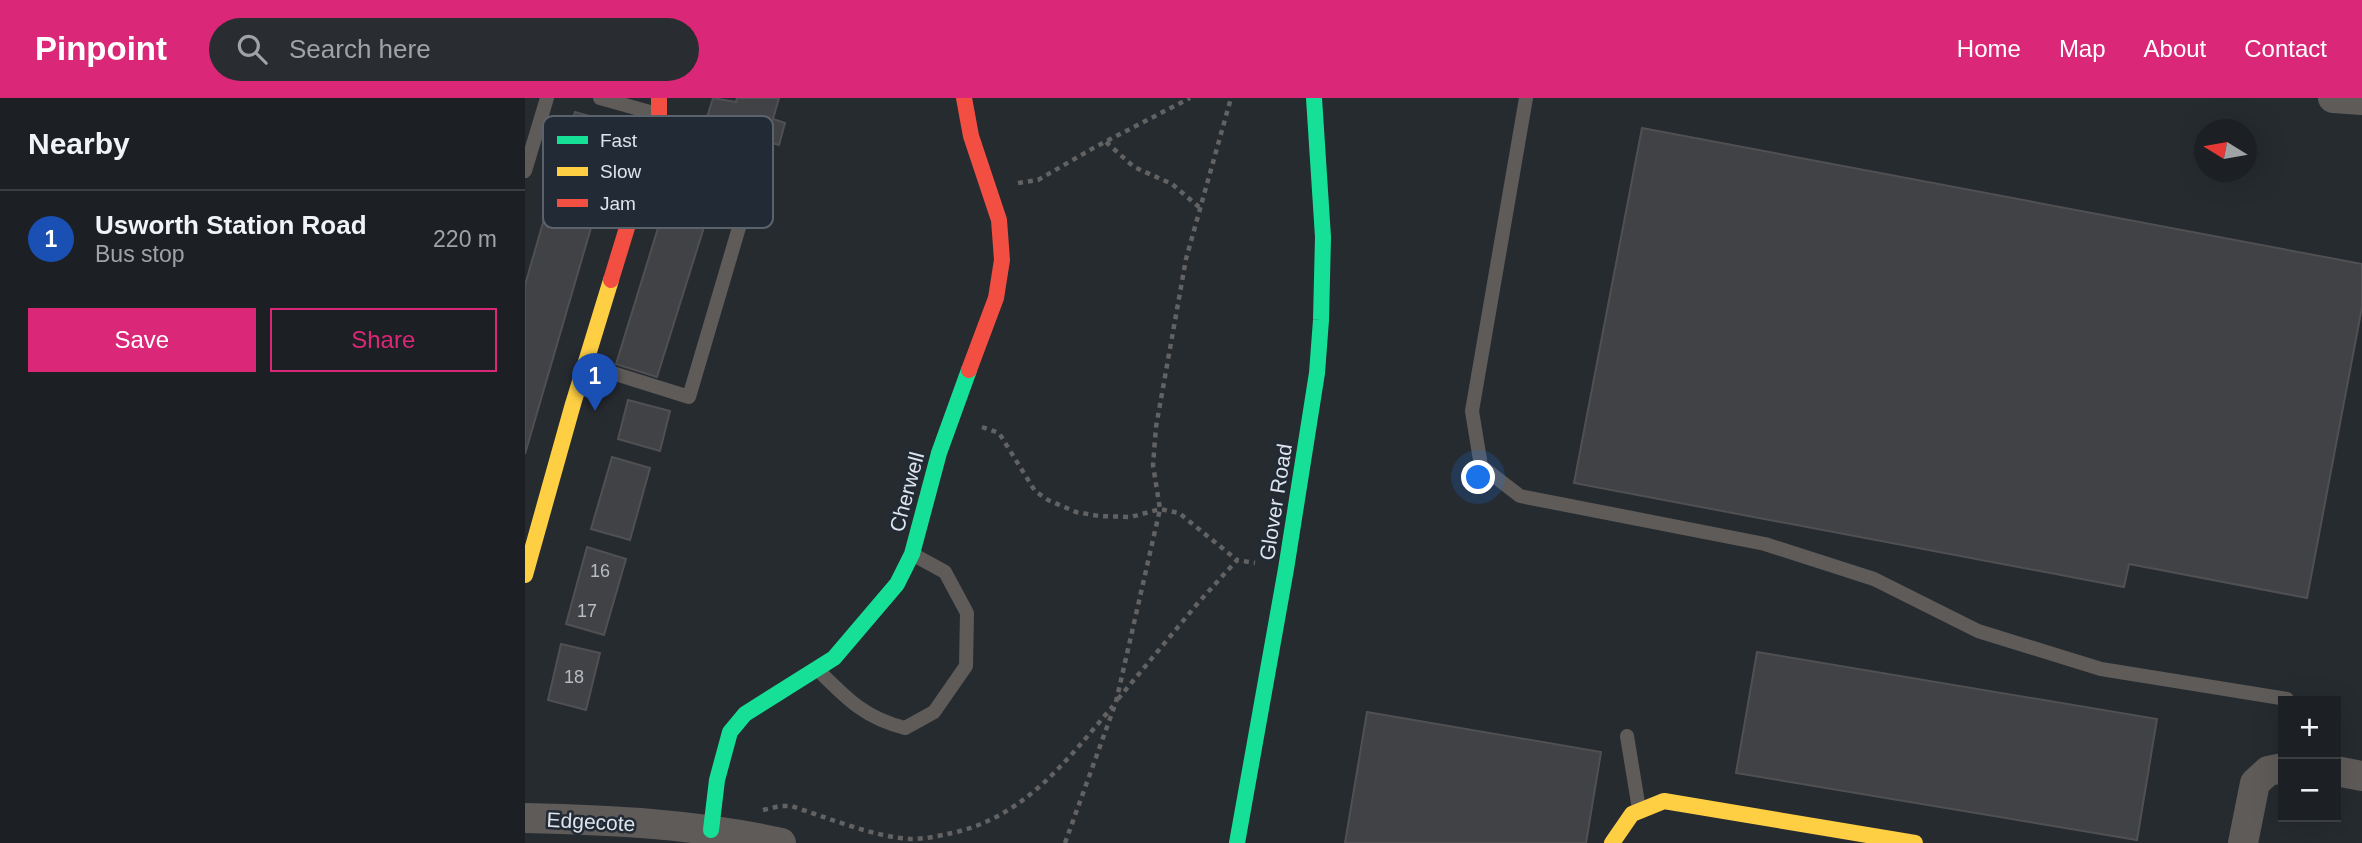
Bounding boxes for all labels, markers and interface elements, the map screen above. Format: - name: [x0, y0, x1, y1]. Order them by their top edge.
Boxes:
- search box: [209, 18, 699, 81]
- text: Pinpoint: [35, 30, 167, 67]
- icon: search: [233, 30, 271, 68]
- text: Search here: [289, 34, 431, 64]
- text: Home: [1957, 35, 2021, 62]
- text: Map: [2059, 35, 2106, 62]
- text: About: [2144, 35, 2206, 62]
- text: Contact: [2244, 35, 2327, 62]
- legend: [543, 116, 773, 228]
- north arrow: [2194, 119, 2257, 182]
- text: Nearby: [28, 127, 130, 160]
- text: Fast: [600, 130, 638, 151]
- text: Slow: [600, 161, 641, 182]
- text: Jam: [600, 193, 636, 214]
- text: Usworth Station Road: [95, 210, 367, 240]
- text: 1: [45, 226, 57, 252]
- text: 220 m: [433, 226, 497, 252]
- text: Bus stop: [95, 241, 185, 267]
- button: Save: [28, 308, 256, 372]
- button: Share: [270, 308, 497, 372]
- pin: 1: [572, 353, 618, 411]
- street label: Glover Road: [1255, 442, 1296, 562]
- street label: Cherwell: [885, 449, 928, 534]
- your location: [1461, 460, 1495, 494]
- house number: 16: [590, 561, 610, 581]
- house number: 17: [577, 601, 597, 621]
- house number: 18: [564, 667, 584, 687]
- map controls: [2278, 696, 2341, 822]
- button: +: [2278, 696, 2341, 759]
- button: −: [2278, 759, 2341, 822]
- street label: Edgecote: [546, 808, 636, 835]

